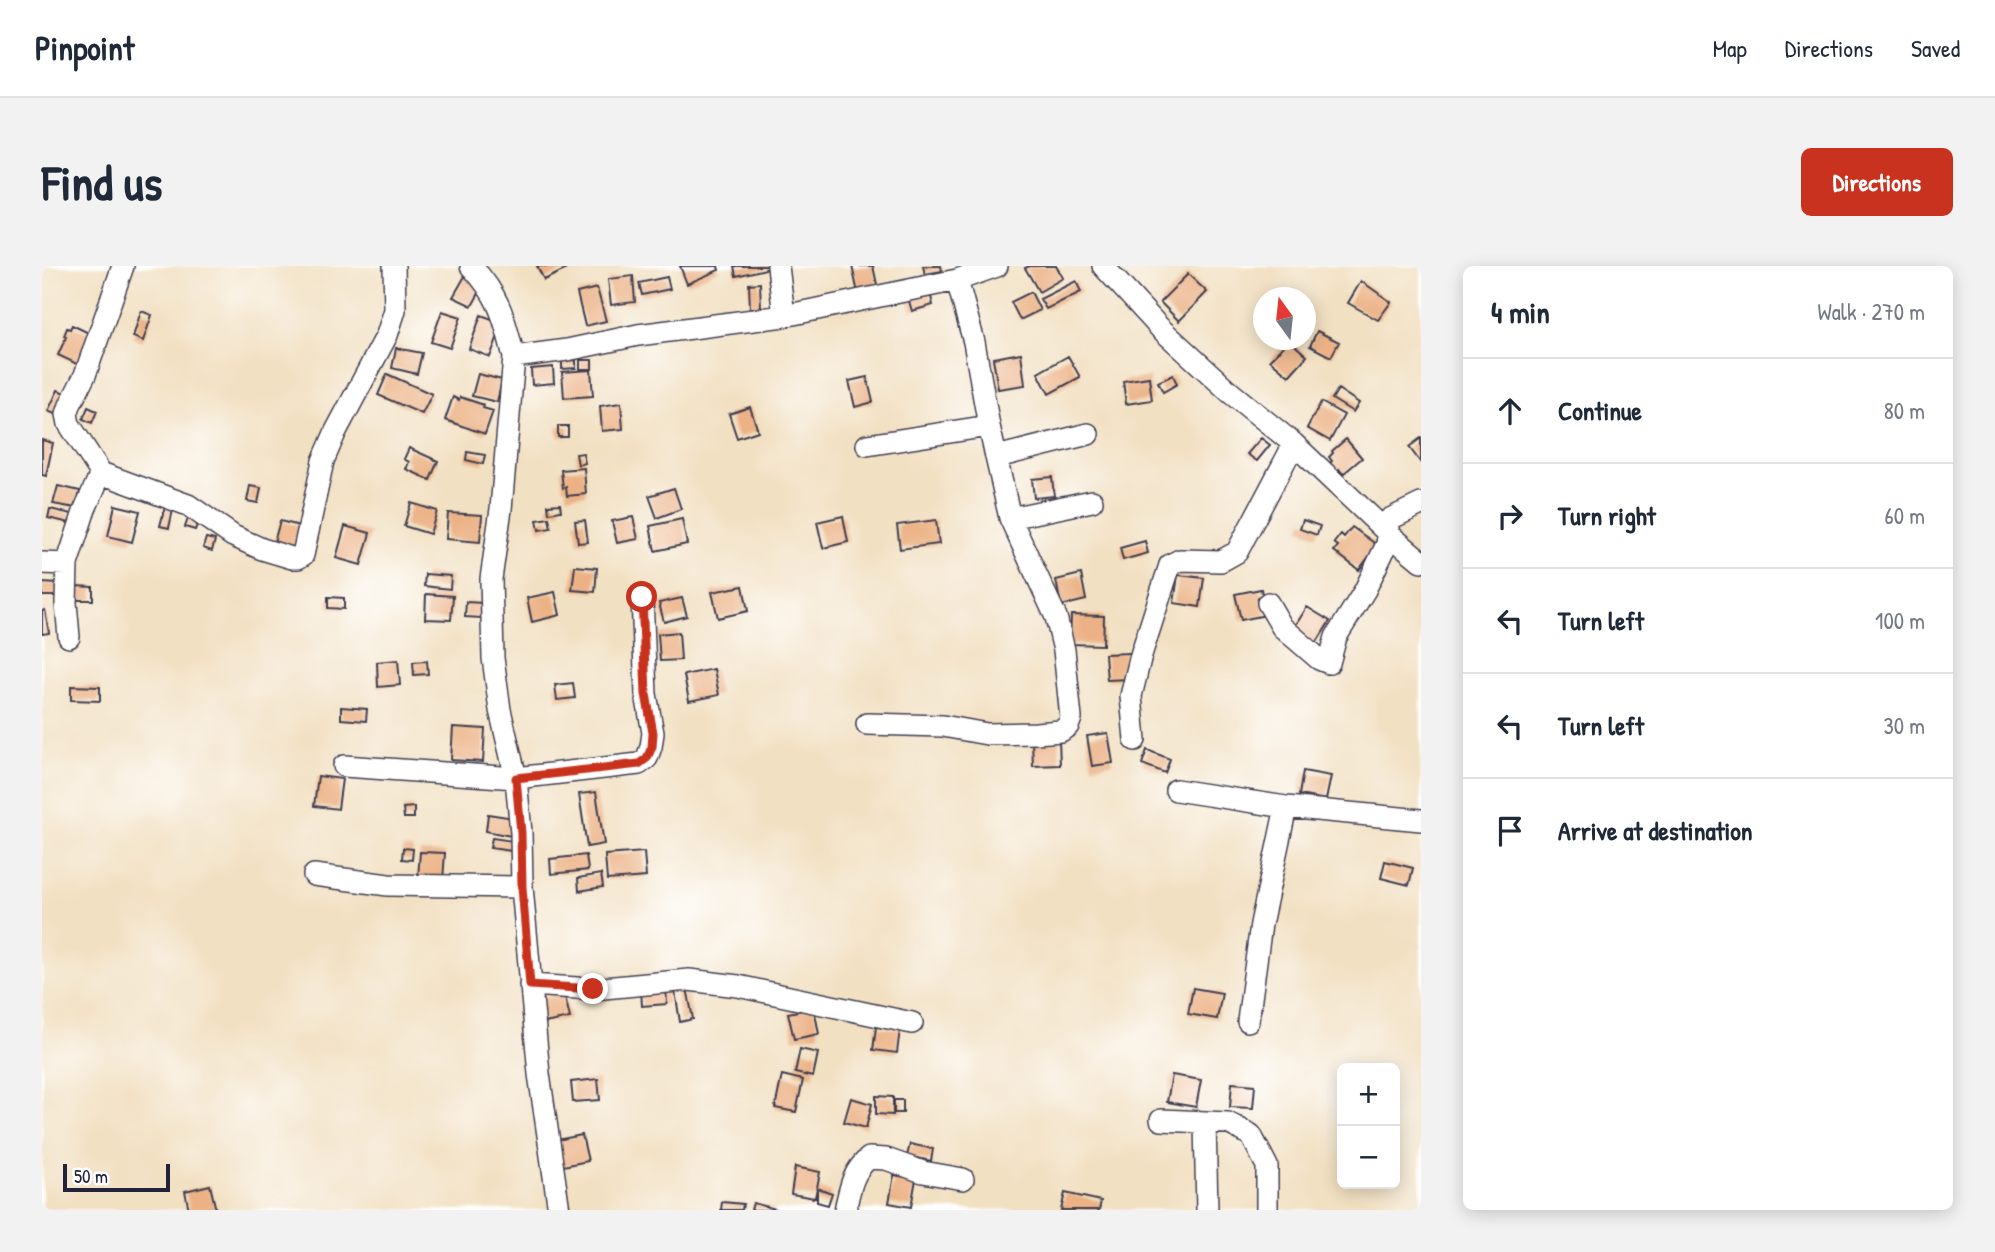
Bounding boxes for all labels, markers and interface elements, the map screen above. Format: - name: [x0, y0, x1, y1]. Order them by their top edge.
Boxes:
- text: Pinpoint: [35, 26, 134, 70]
- text: Map: [1713, 32, 1747, 64]
- text: Directions: [1785, 32, 1873, 64]
- text: Saved: [1911, 32, 1960, 64]
- button: Directions: [1801, 148, 1953, 216]
- text: Find us: [42, 149, 162, 215]
- north arrow: [1253, 287, 1316, 350]
- text: 4 min: [1491, 292, 1550, 332]
- text: Walk · 270 m: [1818, 296, 1925, 327]
- icon: ahead: [1491, 392, 1529, 430]
- text: Continue: [1558, 393, 1642, 428]
- text: 80 m: [1884, 395, 1925, 426]
- icon: right: [1491, 497, 1529, 535]
- text: Turn right: [1558, 498, 1656, 533]
- text: 60 m: [1885, 500, 1925, 531]
- route start: [626, 581, 657, 612]
- icon: left: [1491, 602, 1529, 640]
- text: Turn left: [1558, 603, 1644, 638]
- text: 100 m: [1875, 605, 1925, 636]
- icon: left: [1491, 707, 1529, 745]
- text: Turn left: [1558, 708, 1644, 743]
- text: 30 m: [1883, 710, 1925, 741]
- icon: arrive: [1491, 812, 1529, 850]
- text: Arrive at destination: [1558, 813, 1753, 848]
- route end: [577, 973, 608, 1004]
- map controls: [1337, 1063, 1400, 1189]
- button: +: [1337, 1063, 1400, 1126]
- button: −: [1337, 1126, 1400, 1189]
- scale bar: [63, 1161, 170, 1193]
- text: 50 m: [74, 1163, 108, 1189]

